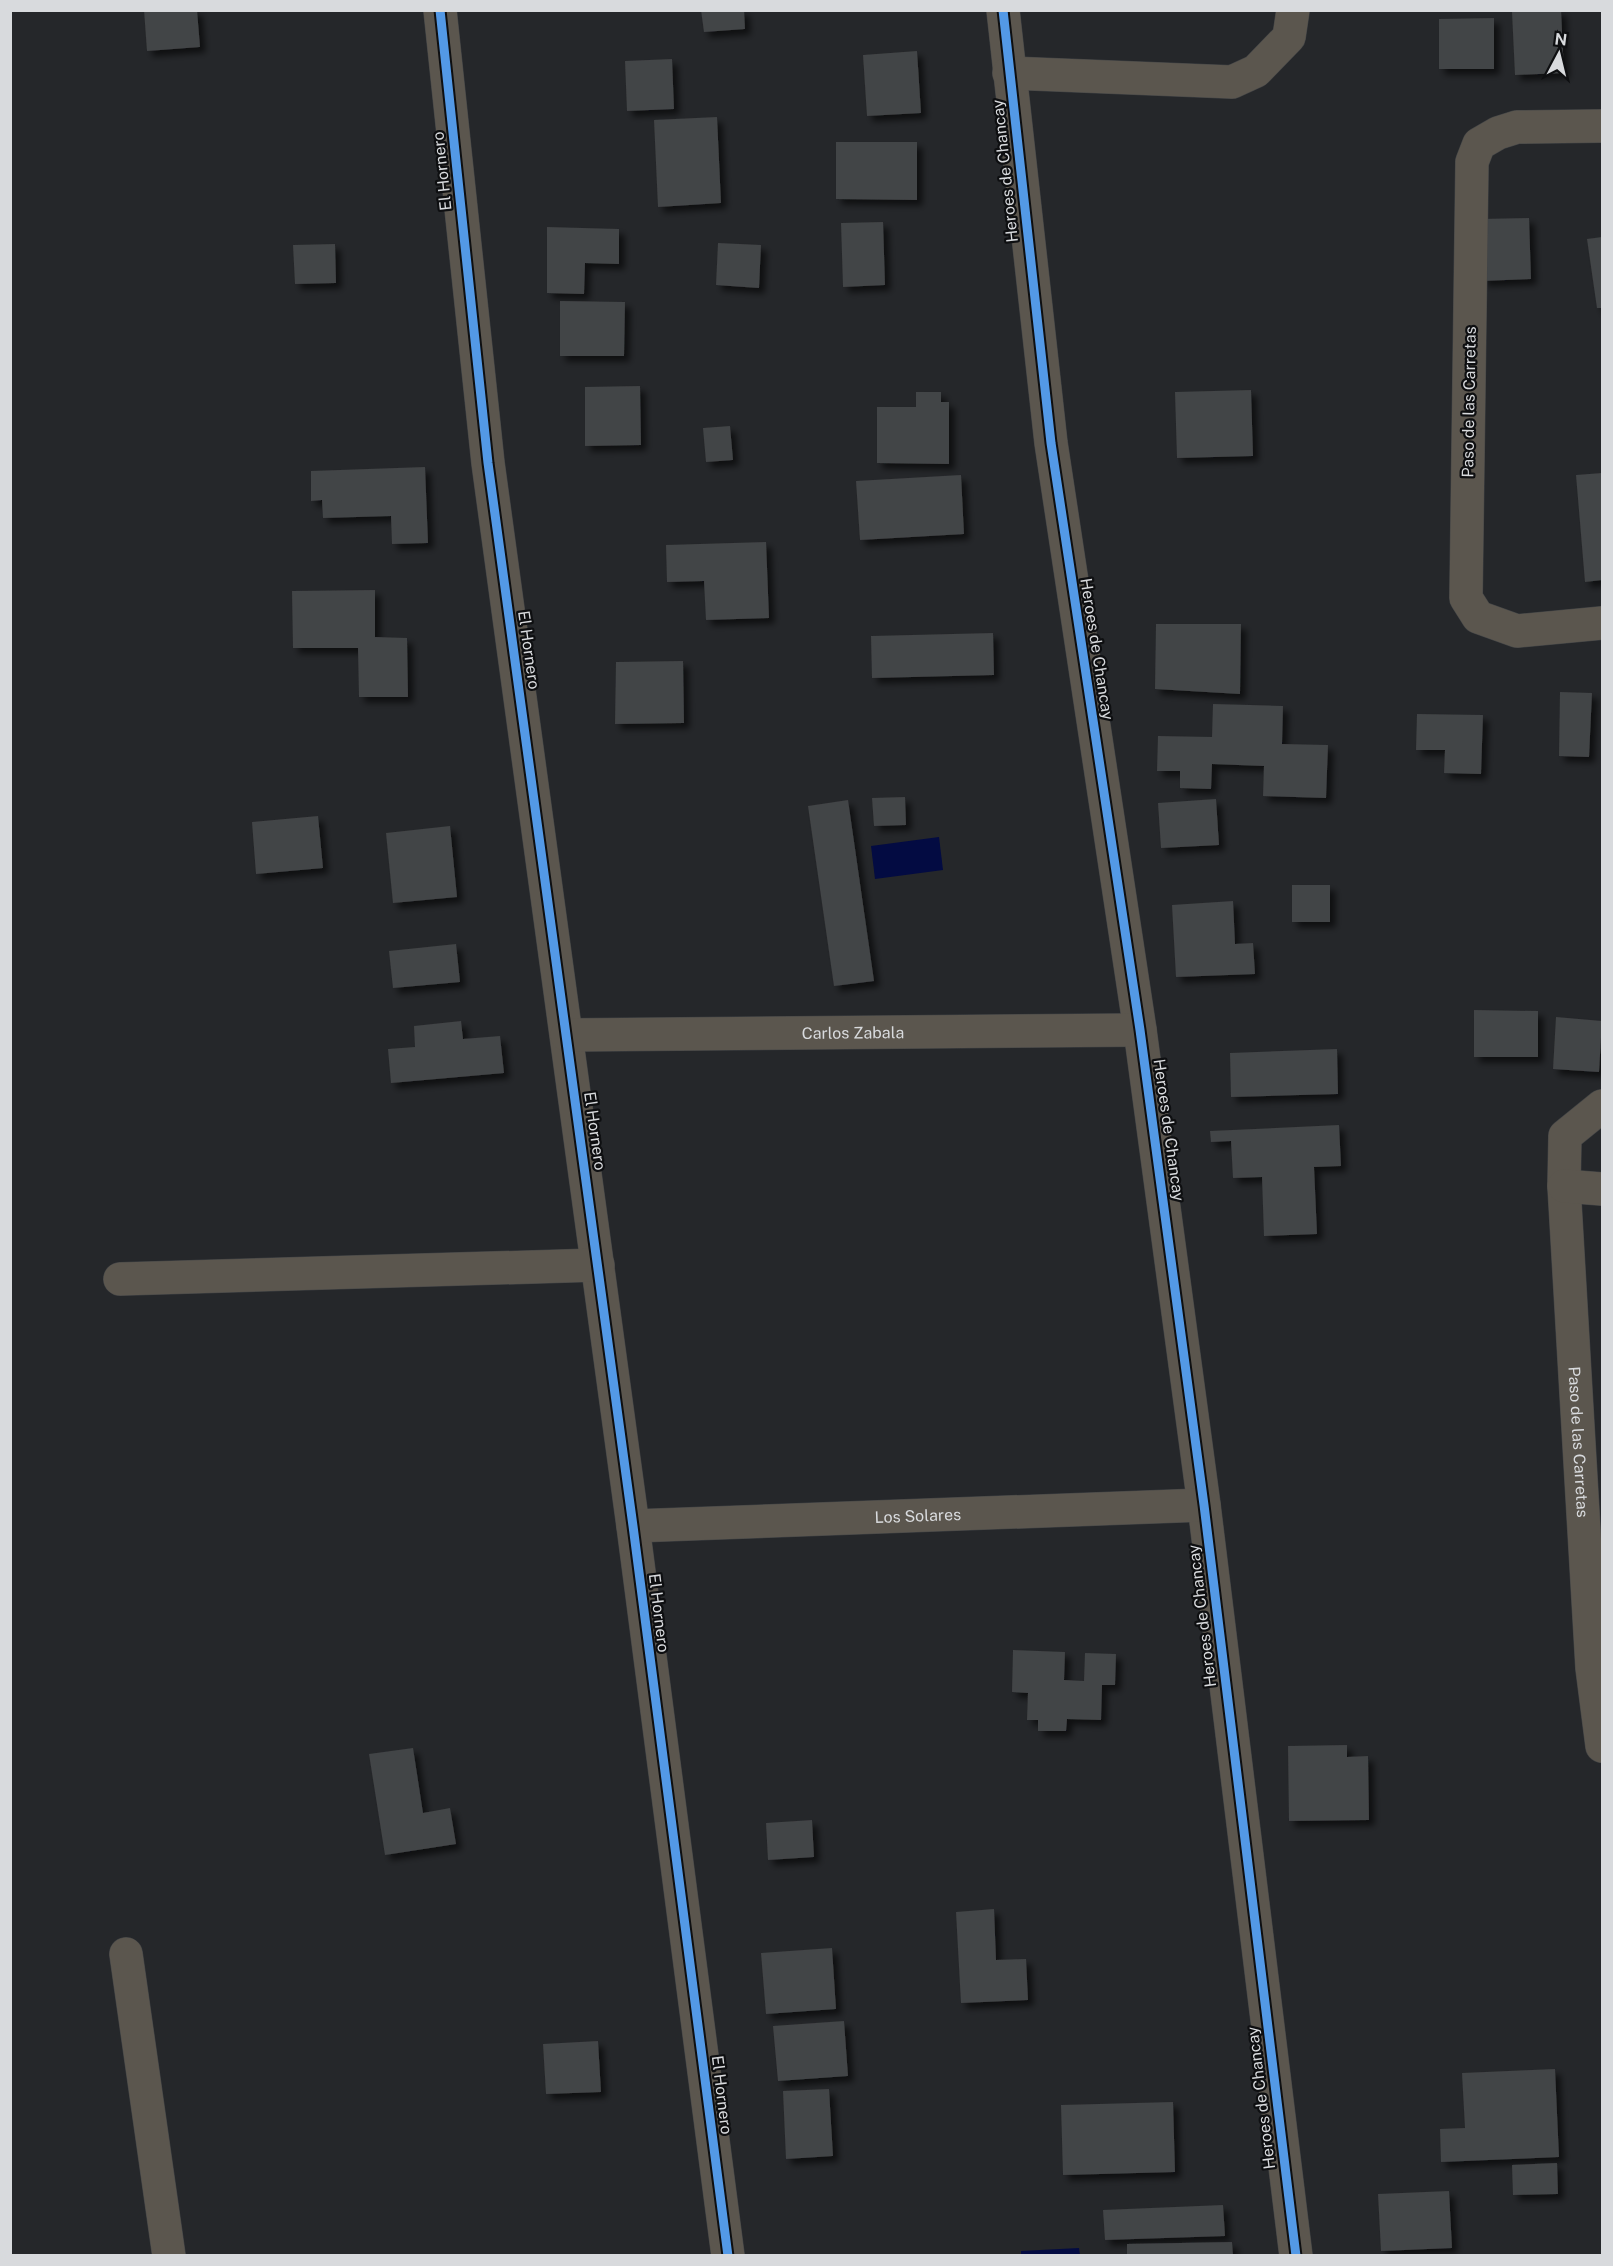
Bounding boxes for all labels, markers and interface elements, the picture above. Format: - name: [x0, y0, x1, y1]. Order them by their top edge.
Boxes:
- north arrow: [1529, 24, 1589, 84]
- text: N: [1553, 29, 1568, 50]
- street label: Heroes de Chancay: [988, 98, 1022, 243]
- street label: El Hornero: [428, 131, 456, 211]
- street label: Paso de las Carretas: [1458, 326, 1480, 478]
- street label: Heroes de Chancay: [1076, 577, 1118, 722]
- street label: El Hornero: [514, 609, 544, 691]
- street label: Carlos Zabala: [802, 1023, 904, 1042]
- street label: Heroes de Chancay: [1150, 1058, 1188, 1203]
- street label: El Hornero: [580, 1090, 610, 1172]
- street label: Paso de las Carretas: [1565, 1366, 1593, 1518]
- street label: Los Solares: [874, 1504, 961, 1527]
- street label: Heroes de Chancay: [1184, 1543, 1220, 1688]
- street label: El Hornero: [645, 1572, 673, 1654]
- street label: Heroes de Chancay: [1243, 2025, 1279, 2170]
- street label: El Hornero: [708, 2054, 736, 2136]

